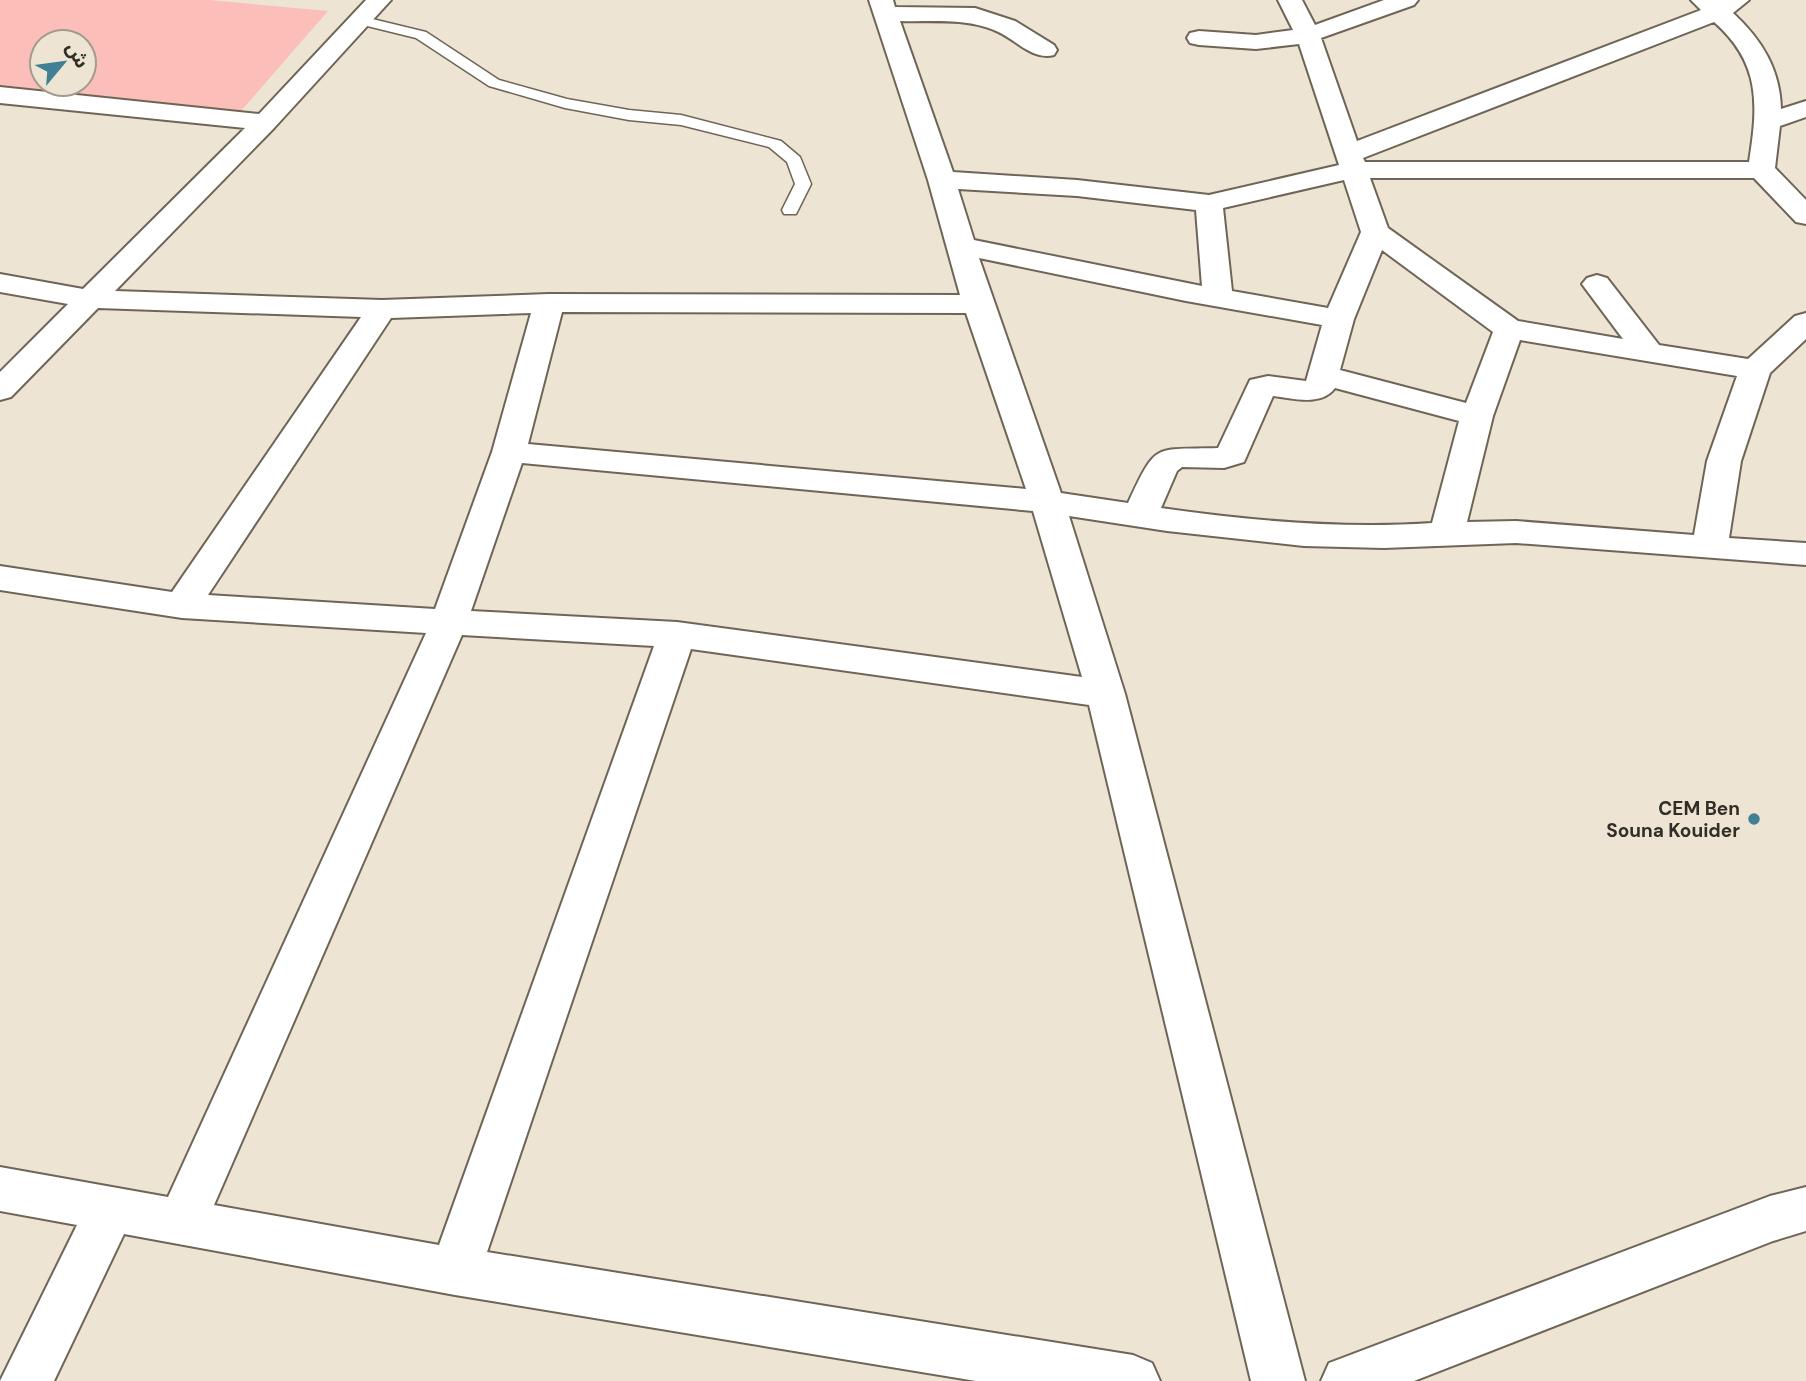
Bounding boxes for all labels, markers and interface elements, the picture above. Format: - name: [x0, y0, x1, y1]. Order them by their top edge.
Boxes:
- north arrow: [28, 28, 98, 98]
- text: ش: [60, 38, 95, 72]
- place label: CEM Ben Souna Kouider: [1606, 796, 1740, 843]
- marker: CEM Ben Souna Kouider: [1746, 811, 1762, 827]

